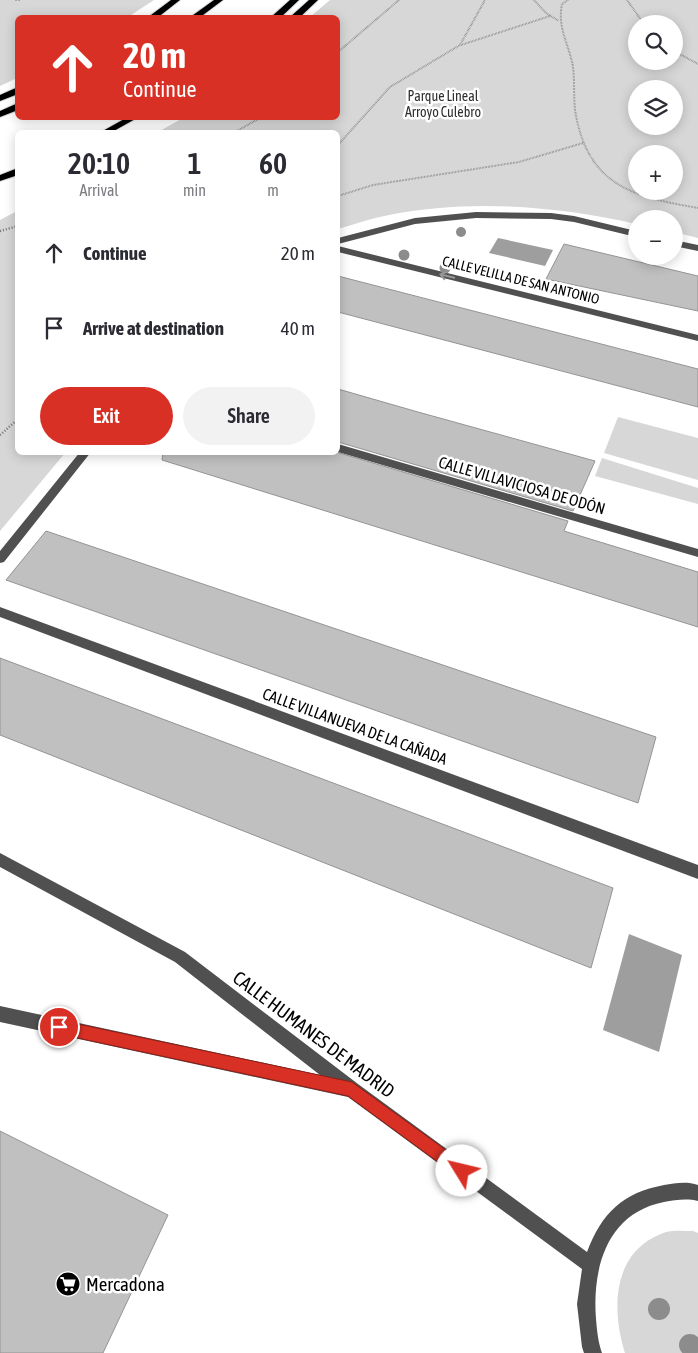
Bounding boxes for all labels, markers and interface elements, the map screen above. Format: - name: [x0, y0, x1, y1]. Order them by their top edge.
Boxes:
- map controls: [628, 15, 683, 265]
- button: search: [628, 15, 683, 70]
- icon: ahead: [40, 35, 105, 100]
- text: 20 m: [123, 35, 186, 75]
- text: Continue: [123, 76, 197, 102]
- button: layers: [628, 80, 683, 135]
- park label: Parque Lineal Arroyo Culebro: [405, 88, 481, 120]
- button: +: [628, 145, 683, 200]
- text: 20:10: [68, 146, 130, 180]
- text: 1: [187, 146, 202, 180]
- text: 60: [259, 146, 287, 180]
- text: Arrival: [79, 181, 119, 199]
- text: min: [183, 181, 206, 199]
- text: m: [267, 181, 279, 199]
- button: −: [628, 210, 683, 265]
- icon: ahead: [40, 239, 68, 267]
- text: Continue: [83, 242, 147, 264]
- text: 20 m: [281, 242, 315, 264]
- street label: CALLE VELILLA DE SAN ANTONIO: [441, 253, 601, 307]
- one-way arrow: [440, 271, 456, 280]
- icon: arrive: [40, 314, 68, 342]
- text: Arrive at destination: [83, 317, 224, 339]
- text: 40 m: [281, 317, 315, 339]
- button: Exit: [40, 387, 173, 445]
- button: Share: [183, 387, 315, 445]
- street label: CALLE VILLAVICIOSA DE ODÓN: [437, 453, 607, 517]
- street label: CALLE VILLANUEVA DE LA CAÑADA: [260, 684, 450, 768]
- street label: CALLE HUMANES DE MADRID: [229, 966, 399, 1102]
- pin: [38, 1006, 80, 1048]
- icon: arrive: [45, 1013, 73, 1041]
- position arrow: [435, 1144, 487, 1196]
- supermarket icon: Mercadona: [55, 1271, 81, 1297]
- place label: Mercadona: [86, 1273, 165, 1295]

